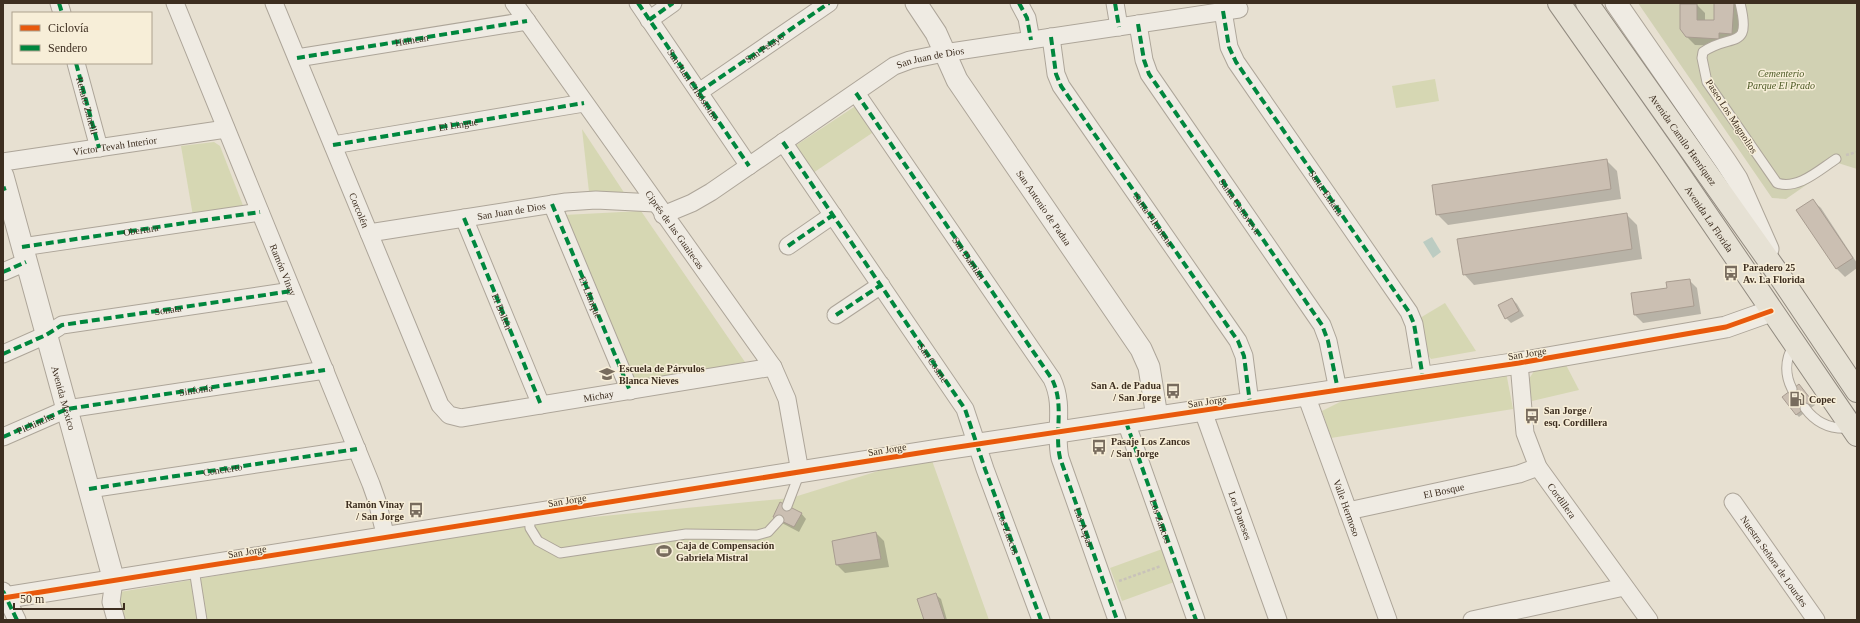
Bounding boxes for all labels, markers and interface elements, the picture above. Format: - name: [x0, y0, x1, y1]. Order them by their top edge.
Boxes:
- legend: [12, 12, 152, 64]
- text: Ciclovía: [48, 21, 89, 35]
- street label: San Pelayo: [743, 31, 786, 65]
- street label: Huincan: [394, 32, 429, 48]
- text: Sendero: [48, 41, 87, 55]
- street label: San Juan de Dios: [895, 45, 965, 71]
- street label: San Juan Crisóstomo: [665, 47, 722, 123]
- park label: Cementerio Parque El Prado: [1746, 68, 1815, 91]
- street label: Renato Zanelli: [74, 76, 100, 136]
- street label: Paseo Los Magnolios: [1704, 77, 1760, 155]
- street label: Avenida Camilo Henríquez: [1647, 92, 1719, 188]
- street label: El Lingue: [438, 116, 479, 133]
- street label: Víctor Tevah Interior: [72, 134, 158, 158]
- street label: San Antonio de Padua: [1014, 168, 1074, 248]
- street label: Santa Eulalia: [1306, 168, 1346, 218]
- street label: Santa Genoveva: [1217, 177, 1263, 237]
- street label: Avenida La Florida: [1683, 184, 1736, 255]
- street label: Ciprés de las Guaitecas: [643, 188, 706, 271]
- street label: Corcolén: [347, 191, 371, 229]
- street label: Santa Filomena: [1131, 191, 1176, 249]
- street label: San Juan de Dios: [476, 200, 546, 222]
- street label: Obertura: [122, 222, 160, 238]
- street label: San Damián: [950, 235, 987, 282]
- street label: Ramón Vinay: [268, 242, 299, 297]
- place label: Paradero 25 Av. La Florida: [1743, 262, 1805, 285]
- bus stop icon: Paradero 25 Av. La Florida: [1722, 264, 1740, 282]
- street label: El Llanque: [577, 275, 604, 320]
- street label: El Bollén: [490, 292, 514, 331]
- street label: Sonata: [154, 302, 183, 317]
- street label: San Cosme: [916, 341, 951, 385]
- street label: San Jorge: [1507, 345, 1548, 362]
- place label: Escuela de Párvulos Blanca Nieves: [619, 363, 705, 386]
- street label: Avenida México: [49, 365, 77, 431]
- school or university icon: Escuela de Párvulos Blanca Nieves: [598, 365, 616, 383]
- place label: San A. de Padua / San Jorge: [1091, 380, 1162, 403]
- street label: Sinfonía: [178, 382, 214, 398]
- bus stop icon: San A. de Padua / San Jorge: [1164, 382, 1182, 400]
- street label: Michay: [583, 388, 614, 404]
- fuel station icon: Copec: [1788, 390, 1806, 408]
- street label: San Jorge: [1187, 393, 1228, 410]
- place label: Copec: [1809, 394, 1836, 405]
- place label: San Jorge / esq. Cordillera: [1544, 405, 1607, 428]
- bus stop icon: San Jorge / esq. Cordillera: [1523, 407, 1541, 425]
- street label: Pichincha: [15, 410, 56, 436]
- place label: Pasaje Los Zancos / San Jorge: [1110, 436, 1190, 459]
- bus stop icon: Pasaje Los Zancos / San Jorge: [1090, 438, 1108, 456]
- street label: San Jorge: [867, 441, 908, 458]
- street label: Concierto: [202, 461, 243, 478]
- street label: Valle Hermoso: [1331, 478, 1362, 538]
- street label: El Bosque: [1422, 481, 1466, 501]
- street label: Cordillera: [1545, 481, 1579, 521]
- street label: Los Daneses: [1226, 490, 1254, 542]
- street label: San Jorge: [547, 492, 588, 509]
- street label: Los Zancos: [1148, 497, 1173, 545]
- place label: Ramón Vinay / San Jorge: [345, 499, 405, 522]
- bus stop icon: Ramón Vinay / San Jorge: [407, 501, 425, 519]
- street label: Las Aspas: [1072, 506, 1096, 548]
- street label: Los Zuecos: [995, 509, 1021, 556]
- street label: Nuestra Señora de Lourdes: [1738, 514, 1810, 609]
- place label: Caja de Compensación Gabriela Mistral: [676, 540, 775, 563]
- sports icon: Caja de Compensación Gabriela Mistral: [655, 542, 673, 560]
- street label: San Jorge: [227, 543, 268, 560]
- scale bar: [14, 585, 124, 611]
- text: 50 m: [20, 592, 45, 606]

